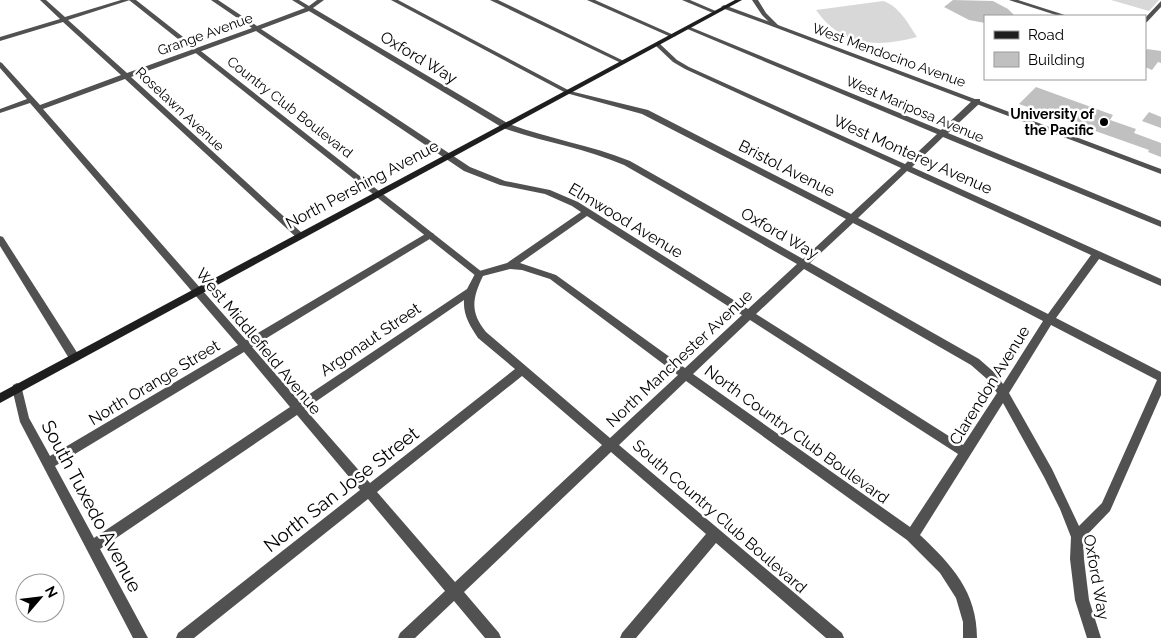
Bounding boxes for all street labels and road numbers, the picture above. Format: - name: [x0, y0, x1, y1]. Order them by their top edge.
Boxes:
- street label: Grange Avenue: [155, 9, 255, 59]
- street label: West Mendocino Avenue: [810, 20, 968, 90]
- street label: Oxford Way: [377, 27, 461, 88]
- street label: Country Club Boulevard: [224, 53, 356, 161]
- street label: Roselawn Avenue: [132, 64, 228, 154]
- street label: West Mariposa Avenue: [844, 73, 986, 145]
- street label: West Monterey Avenue: [830, 111, 995, 198]
- street label: North Pershing Avenue: [283, 136, 442, 233]
- street label: Bristol Avenue: [735, 136, 838, 201]
- street label: Elmwood Avenue: [565, 179, 686, 262]
- street label: Oxford Way: [738, 204, 822, 263]
- street label: West Middlefield Avenue: [192, 264, 325, 418]
- street label: North Manchester Avenue: [602, 286, 756, 431]
- street label: Argonaut Street: [316, 298, 425, 380]
- street label: Clarendon Avenue: [945, 322, 1034, 448]
- street label: North Orange Street: [85, 335, 224, 429]
- street label: North Country Club Boulevard: [701, 361, 893, 508]
- street label: South Tuxedo Avenue: [37, 416, 147, 596]
- street label: North San Jose Street: [259, 421, 423, 556]
- street label: South Country Club Boulevard: [629, 436, 811, 597]
- street label: Oxford Way: [1080, 533, 1113, 622]

